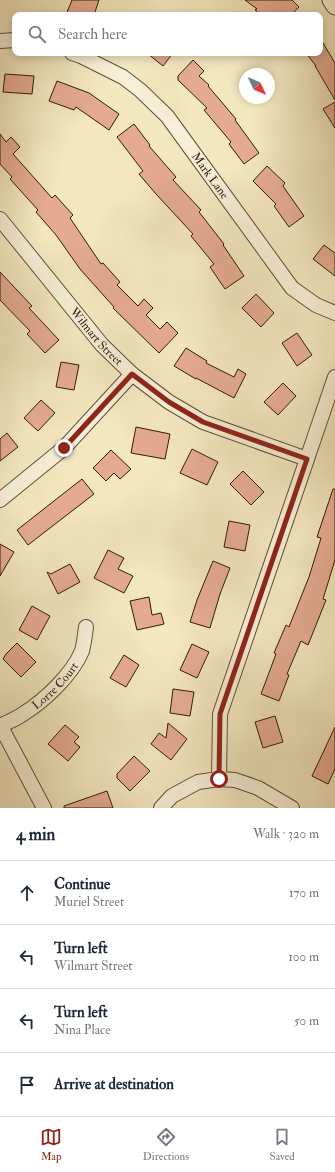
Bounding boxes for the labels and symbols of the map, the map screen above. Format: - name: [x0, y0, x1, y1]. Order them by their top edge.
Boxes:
- north arrow: [239, 68, 275, 104]
- street label: Mark Lane: [188, 150, 232, 202]
- street label: Wilmart Street: [66, 304, 126, 369]
- route end: [55, 439, 73, 457]
- street label: Lorre Court: [29, 660, 82, 713]
- route start: [210, 770, 228, 788]

